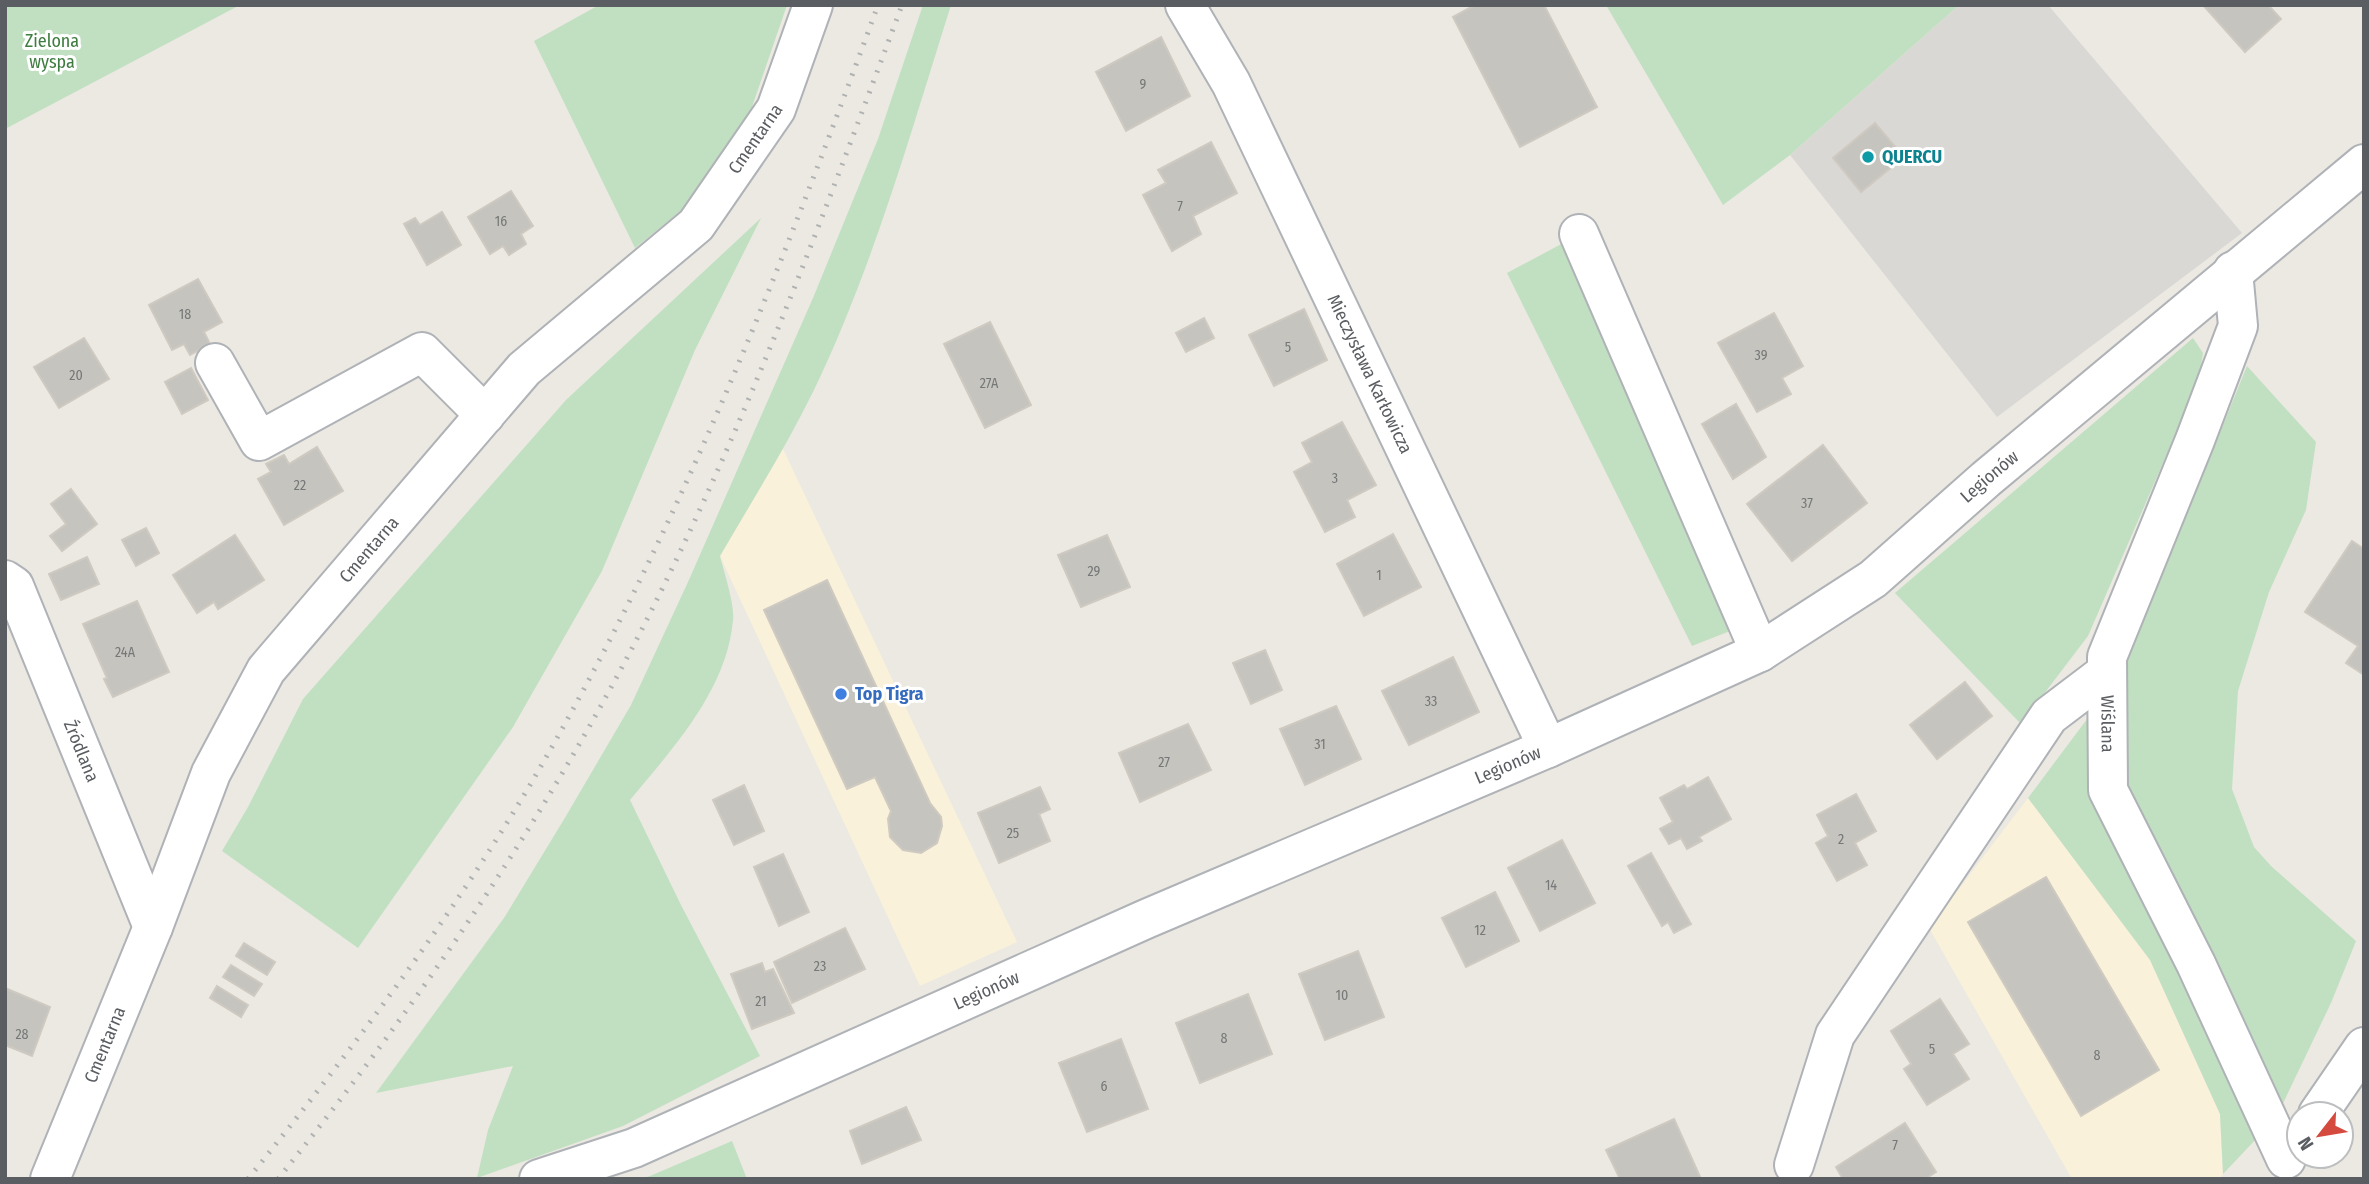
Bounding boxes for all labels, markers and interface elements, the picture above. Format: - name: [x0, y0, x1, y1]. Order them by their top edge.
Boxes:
- park label: Zielona wyspa: [25, 30, 79, 73]
- house number: 9: [1140, 76, 1147, 93]
- street label: Cmentarna: [724, 99, 787, 178]
- place label: QUERCU: [1882, 146, 1942, 168]
- marker: QUERCU: [1860, 149, 1876, 165]
- house number: 7: [1177, 198, 1183, 215]
- house number: 16: [495, 213, 507, 230]
- street label: Mieczysława Karłowicza: [1322, 291, 1417, 457]
- house number: 18: [179, 306, 191, 323]
- house number: 5: [1285, 339, 1291, 356]
- house number: 39: [1755, 347, 1768, 364]
- house number: 20: [69, 367, 83, 384]
- house number: 27A: [980, 375, 999, 392]
- street label: Legionów: [1956, 445, 2023, 508]
- house number: 3: [1332, 470, 1338, 487]
- house number: 22: [294, 477, 306, 494]
- house number: 37: [1801, 495, 1813, 512]
- street label: Cmentarna: [335, 512, 404, 587]
- house number: 29: [1088, 563, 1101, 580]
- house number: 1: [1376, 567, 1382, 584]
- house number: 24A: [115, 644, 136, 661]
- place label: Top Tigra: [855, 683, 923, 705]
- marker: Top Tigra: [833, 686, 849, 702]
- house number: 33: [1425, 693, 1437, 710]
- street label: Wiślana: [2096, 695, 2119, 753]
- street label: Źródlana: [59, 716, 104, 785]
- house number: 31: [1314, 736, 1326, 753]
- street label: Legionów: [1471, 741, 1544, 789]
- house number: 27: [1158, 754, 1170, 771]
- house number: 25: [1007, 825, 1019, 842]
- house number: 2: [1838, 831, 1844, 848]
- house number: 14: [1545, 877, 1557, 894]
- house number: 12: [1474, 922, 1486, 939]
- house number: 23: [814, 958, 826, 975]
- street label: Legionów: [950, 966, 1023, 1015]
- house number: 10: [1336, 987, 1348, 1004]
- house number: 21: [755, 993, 767, 1010]
- street label: Cmentarna: [79, 1003, 130, 1086]
- house number: 28: [15, 1026, 29, 1043]
- house number: 8: [1221, 1030, 1228, 1047]
- house number: 5: [1929, 1041, 1935, 1058]
- house number: 8: [2094, 1047, 2101, 1064]
- house number: 6: [1101, 1078, 1108, 1095]
- north arrow: [2285, 1100, 2355, 1170]
- text: N: [2293, 1133, 2319, 1154]
- house number: 7: [1892, 1137, 1898, 1154]

